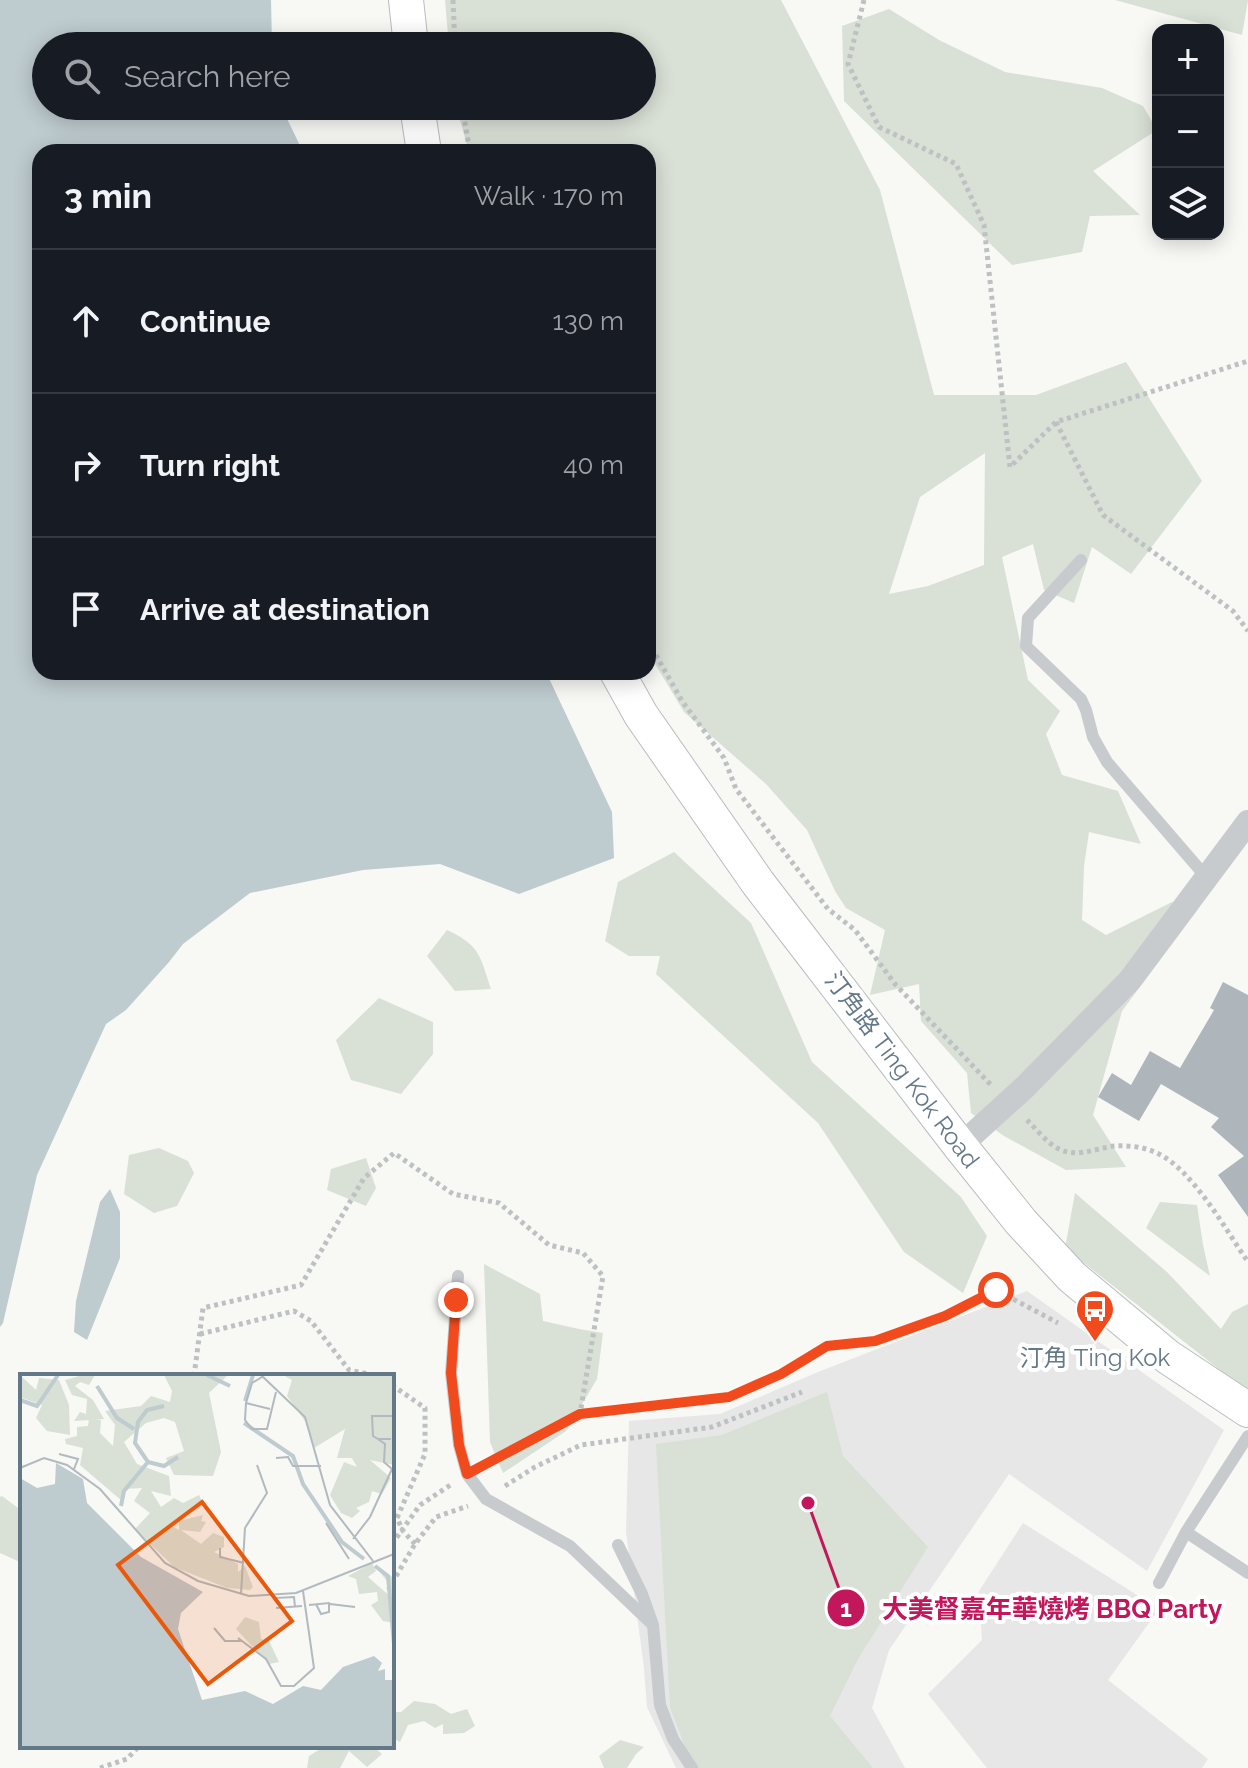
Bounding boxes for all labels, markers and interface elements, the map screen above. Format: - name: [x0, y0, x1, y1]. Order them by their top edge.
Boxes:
- map controls: [1152, 24, 1224, 240]
- button: +: [1152, 24, 1224, 96]
- search box: [32, 32, 656, 120]
- icon: search: [60, 54, 104, 98]
- text: Search here: [124, 59, 291, 94]
- button: −: [1152, 96, 1224, 168]
- button: layers: [1152, 168, 1224, 240]
- text: 3 min: [64, 176, 152, 216]
- text: Walk · 170 m: [474, 181, 624, 211]
- icon: ahead: [64, 299, 108, 343]
- text: Continue: [140, 304, 271, 339]
- text: 130 m: [553, 306, 624, 336]
- icon: right: [64, 443, 108, 487]
- text: Turn right: [140, 448, 280, 483]
- text: 40 m: [563, 450, 624, 480]
- icon: arrive: [64, 587, 108, 631]
- text: Arrive at destination: [140, 592, 430, 627]
- street label: 汀角路 Ting Kok Road: [819, 966, 986, 1174]
- route start: [978, 1272, 1014, 1308]
- route end: [438, 1282, 474, 1318]
- bus stop icon: 汀角 Ting Kok: [1074, 1288, 1116, 1343]
- place label: 汀角 Ting Kok: [1020, 1343, 1171, 1372]
- inset map: [20, 1374, 394, 1748]
- callout: 大美督嘉年華燒烤 BBQ Party: [826, 1583, 1239, 1633]
- text: 1: [840, 1594, 852, 1623]
- text: 大美督嘉年華燒烤 BBQ Party: [882, 1594, 1222, 1624]

